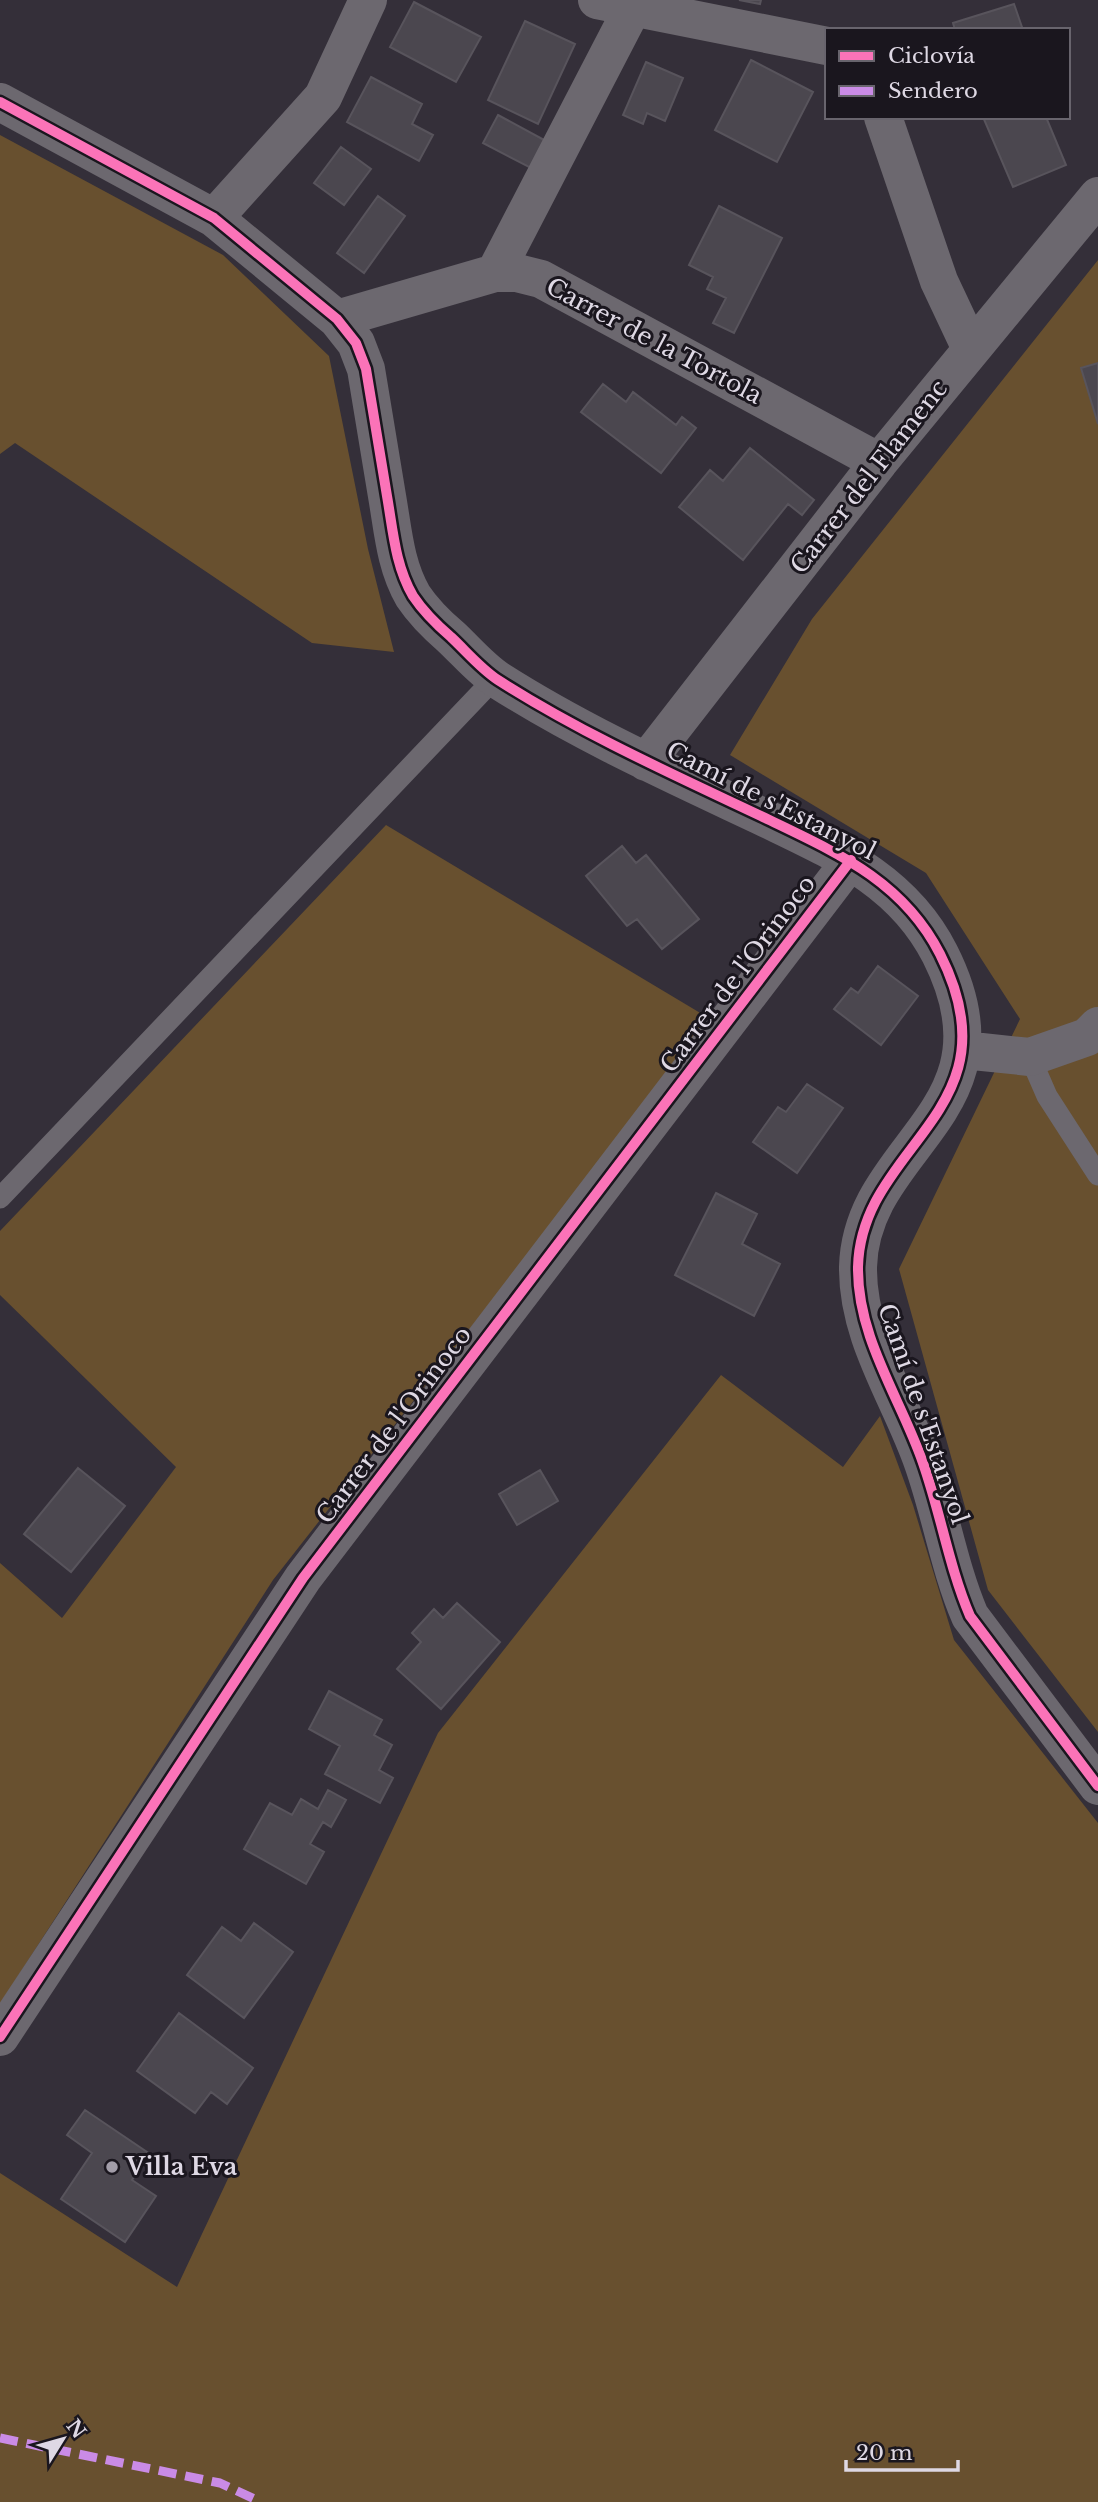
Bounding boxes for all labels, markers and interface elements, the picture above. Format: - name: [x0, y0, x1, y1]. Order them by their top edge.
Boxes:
- legend: [825, 28, 1070, 119]
- text: Ciclovía: [888, 43, 975, 69]
- text: Sendero: [888, 78, 978, 104]
- street label: Carrer de la Tortola: [541, 271, 768, 410]
- street label: Carrer del Flamenc: [784, 374, 953, 579]
- street label: Camí de s'Estanyol: [662, 735, 881, 866]
- street label: Carrer de l'Orinoco: [654, 869, 821, 1078]
- street label: Camí de s'Estanyol: [872, 1300, 975, 1528]
- street label: Carrer de l'Orinoco: [310, 1320, 477, 1529]
- place label: Villa Eva: [125, 2152, 238, 2181]
- marker: Villa Eva: [104, 2159, 120, 2175]
- north arrow: [28, 2404, 98, 2474]
- text: N: [62, 2415, 91, 2443]
- scale bar: [846, 2428, 958, 2472]
- text: 20 m: [856, 2440, 913, 2466]

